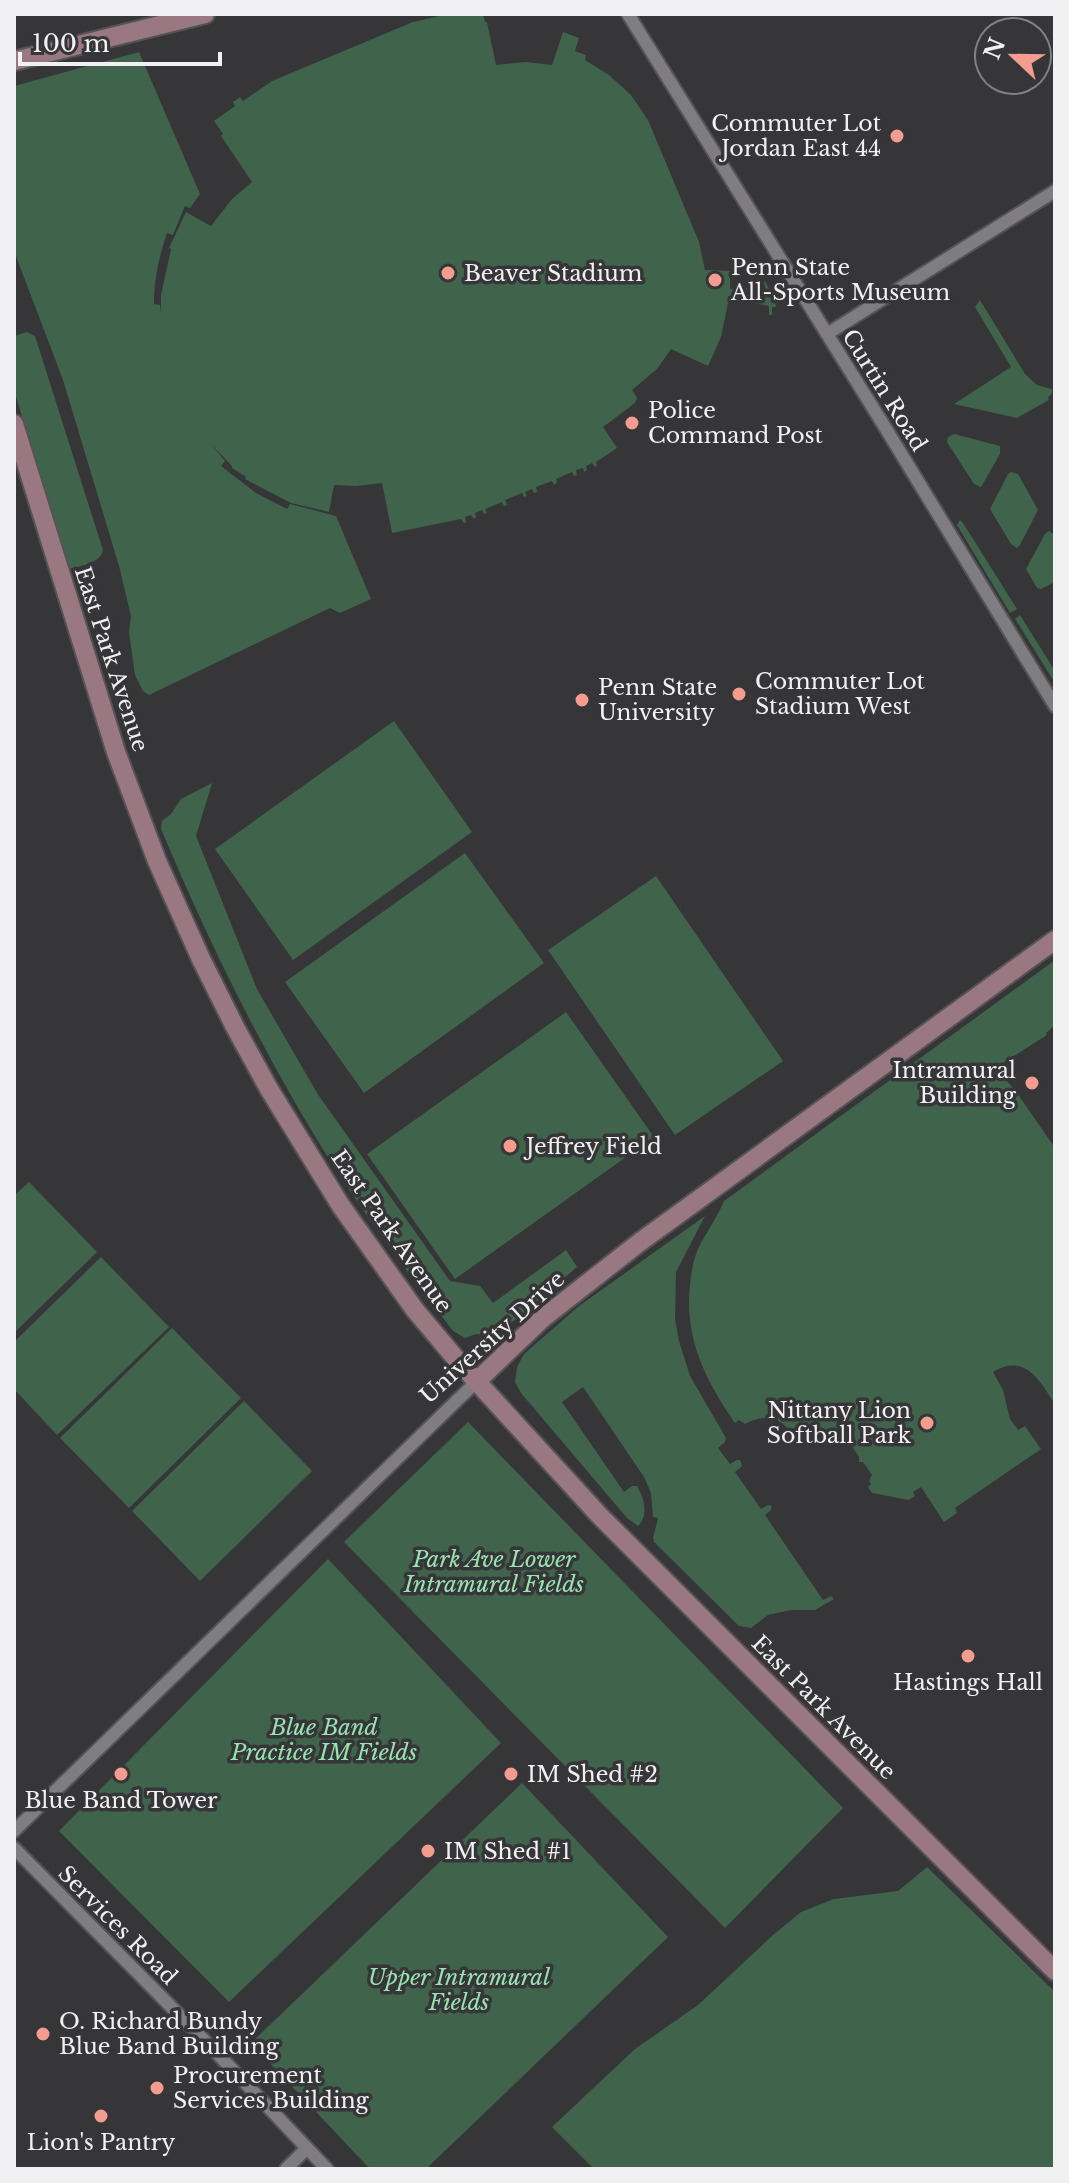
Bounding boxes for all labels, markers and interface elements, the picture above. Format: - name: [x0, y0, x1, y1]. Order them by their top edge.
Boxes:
- scale bar: [20, 16, 220, 66]
- north arrow: [973, 16, 1053, 96]
- text: 100 m: [32, 29, 110, 58]
- text: N: [979, 34, 1011, 63]
- place label: Commuter Lot Jordan East 44: [711, 110, 882, 162]
- marker: Commuter Lot Jordan East 44: [888, 127, 906, 145]
- place label: Penn State All-Sports Museum: [730, 254, 951, 306]
- place label: Beaver Stadium: [464, 260, 643, 287]
- marker: Beaver Stadium: [439, 264, 457, 282]
- marker: Penn State All-Sports Museum: [706, 271, 724, 289]
- street label: Curtin Road: [836, 324, 933, 456]
- place label: Police Command Post: [648, 397, 824, 449]
- marker: Police Command Post: [623, 414, 641, 432]
- street label: East Park Avenue: [69, 563, 154, 755]
- place label: Commuter Lot Stadium West: [755, 668, 926, 720]
- place label: Penn State University: [598, 674, 717, 726]
- marker: Commuter Lot Stadium West: [730, 685, 748, 703]
- marker: Penn State University: [573, 691, 591, 709]
- place label: Intramural Building: [893, 1057, 1017, 1109]
- marker: Intramural Building: [1023, 1074, 1041, 1092]
- place label: Jeffrey Field: [523, 1133, 662, 1160]
- marker: Jeffrey Field: [501, 1137, 519, 1155]
- street label: East Park Avenue: [325, 1145, 458, 1318]
- street label: University Drive: [414, 1265, 570, 1409]
- place label: Nittany Lion Softball Park: [767, 1397, 911, 1449]
- marker: Nittany Lion Softball Park: [918, 1414, 936, 1432]
- park label: Park Ave Lower Intramural Fields: [403, 1546, 584, 1598]
- street label: East Park Avenue: [746, 1630, 901, 1785]
- marker: Hastings Hall: [959, 1647, 977, 1665]
- place label: Hastings Hall: [893, 1669, 1043, 1696]
- park label: Blue Band Practice IM Fields: [230, 1714, 417, 1766]
- place label: IM Shed #2: [527, 1761, 658, 1788]
- marker: Blue Band Tower: [112, 1765, 130, 1783]
- marker: IM Shed #2: [502, 1765, 520, 1783]
- place label: Blue Band Tower: [24, 1787, 218, 1814]
- place label: IM Shed #1: [444, 1838, 571, 1865]
- marker: IM Shed #1: [419, 1842, 437, 1860]
- street label: Services Road: [52, 1860, 183, 1991]
- park label: Upper Intramural Fields: [368, 1964, 550, 2016]
- place label: O. Richard Bundy Blue Band Building: [59, 2008, 280, 2060]
- marker: O. Richard Bundy Blue Band Building: [34, 2025, 52, 2043]
- place label: Procurement Services Building: [173, 2062, 370, 2114]
- marker: Procurement Services Building: [148, 2079, 166, 2097]
- marker: Lion's Pantry: [92, 2107, 110, 2125]
- place label: Lion's Pantry: [27, 2129, 175, 2156]

